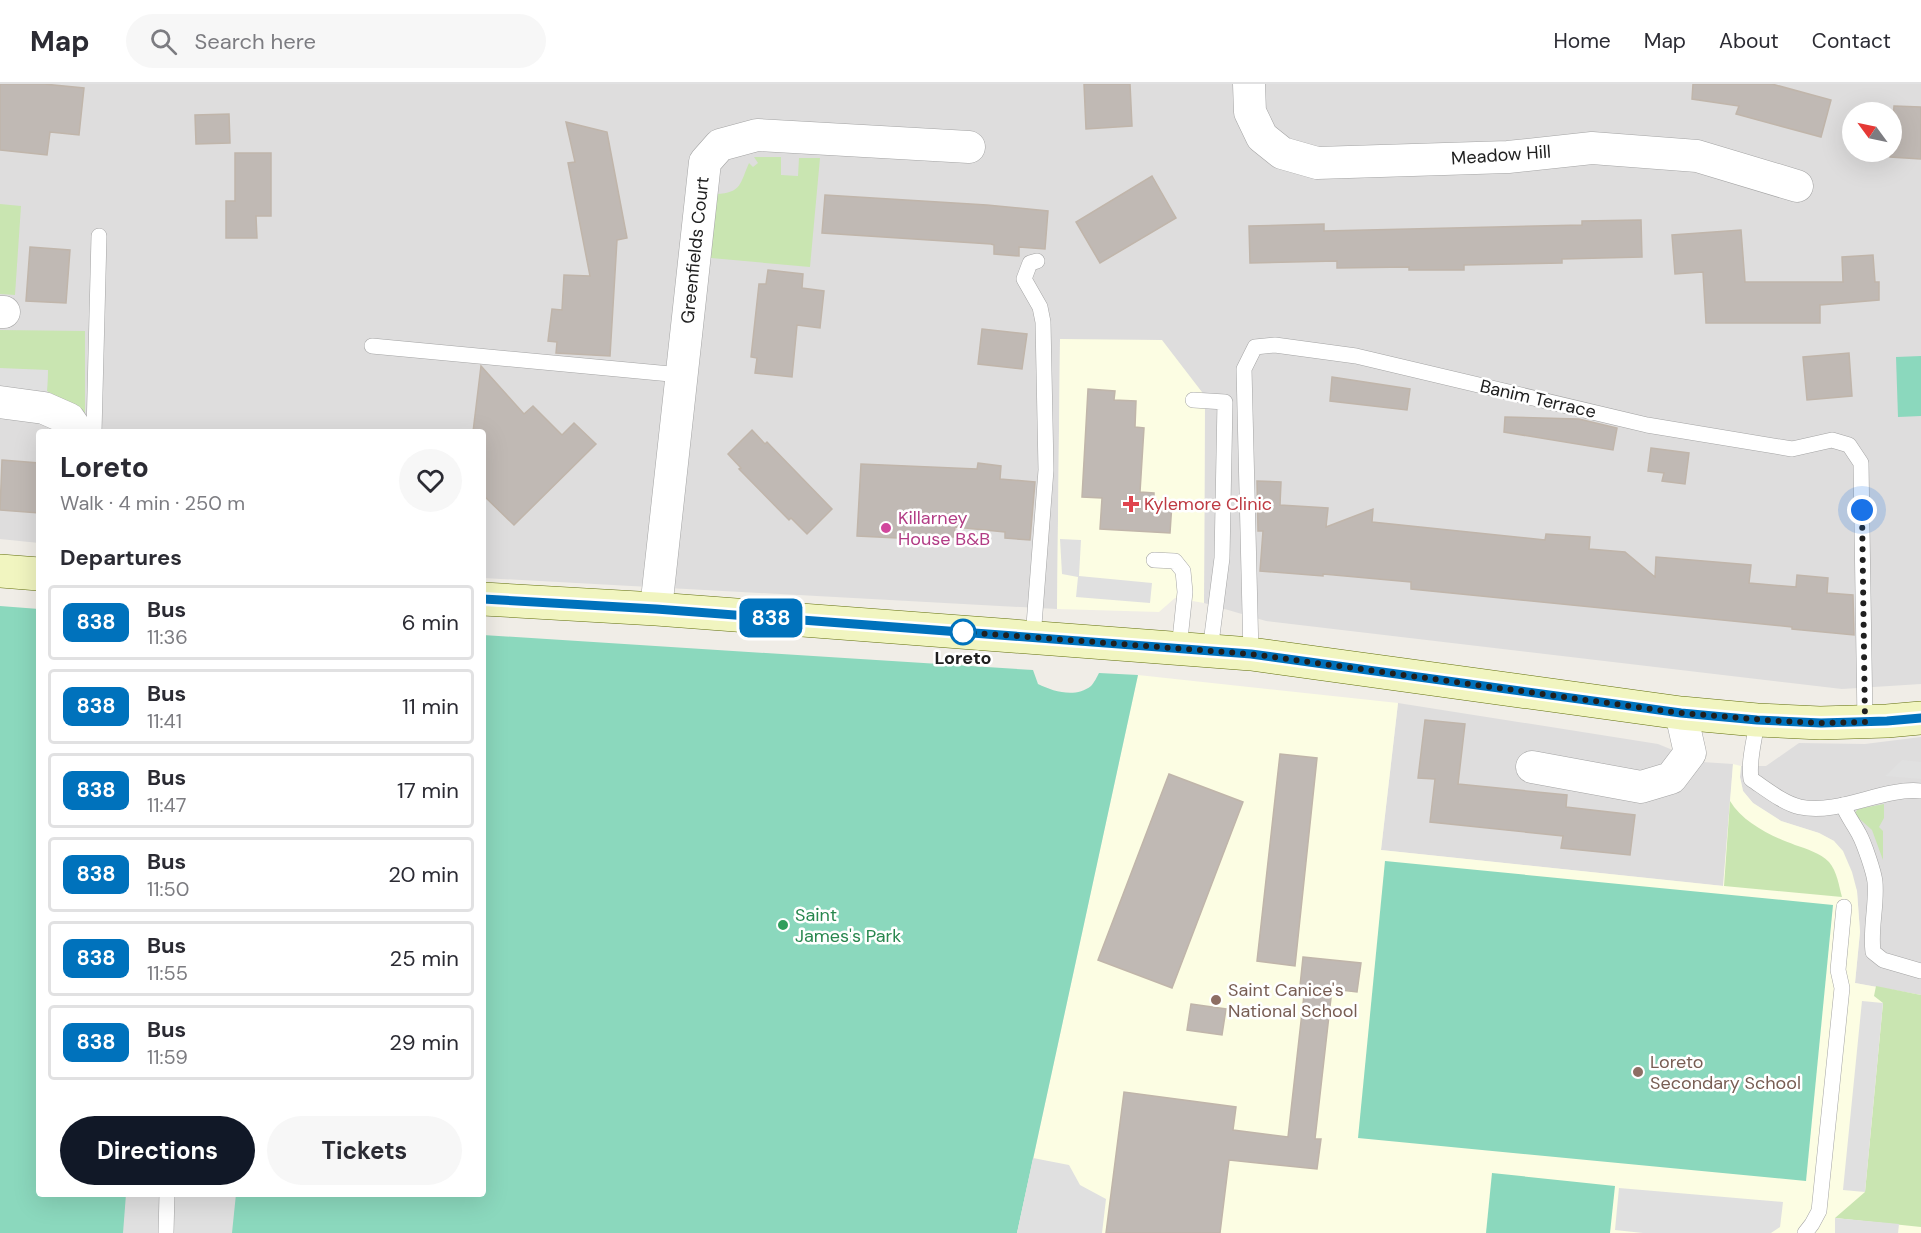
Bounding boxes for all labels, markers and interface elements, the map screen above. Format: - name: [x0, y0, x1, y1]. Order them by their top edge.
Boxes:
- search box: [126, 14, 546, 68]
- text: Map: [30, 23, 90, 60]
- icon: search: [147, 25, 180, 58]
- text: Search here: [195, 27, 316, 56]
- text: Home: [1553, 27, 1611, 55]
- text: Map: [1644, 27, 1686, 55]
- text: About: [1719, 27, 1779, 55]
- text: Contact: [1812, 27, 1891, 55]
- north arrow: [1842, 102, 1902, 162]
- map controls: [1842, 102, 1902, 162]
- street label: Meadow Hill: [1450, 140, 1552, 170]
- street label: Greenfields Court: [675, 175, 715, 325]
- street label: Banim Terrace: [1478, 374, 1598, 424]
- text: Loreto: [60, 449, 149, 486]
- button: heart: [399, 449, 462, 512]
- text: Walk · 4 min · 250 m: [60, 490, 245, 516]
- place label: Kylemore Clinic: [1144, 492, 1272, 516]
- marker: Kylemore Clinic: [1122, 495, 1140, 513]
- your location: [1847, 495, 1877, 525]
- place label: Killarney House B&B: [898, 506, 990, 551]
- marker: Killarney House B&B: [879, 521, 893, 535]
- text: Departures: [60, 543, 182, 572]
- text: Bus: [147, 595, 186, 624]
- line badge: 838: [736, 598, 806, 638]
- text: 838: [751, 604, 791, 632]
- text: 838: [76, 608, 116, 636]
- text: 6 min: [402, 608, 459, 637]
- marker: Loreto: [950, 619, 976, 645]
- text: 11:36: [147, 624, 188, 650]
- place label: Loreto: [934, 646, 992, 670]
- text: Bus: [147, 679, 186, 708]
- text: 838: [76, 692, 116, 720]
- text: 11 min: [402, 692, 459, 721]
- text: 11:41: [147, 708, 182, 734]
- text: Bus: [147, 763, 186, 792]
- text: 838: [76, 776, 116, 804]
- text: 17 min: [397, 776, 459, 805]
- text: 11:47: [147, 792, 186, 818]
- text: Bus: [147, 847, 186, 876]
- text: 838: [76, 860, 116, 888]
- text: 20 min: [388, 860, 459, 889]
- text: 11:50: [147, 876, 189, 902]
- place label: Saint James's Park: [795, 903, 901, 948]
- marker: Saint James's Park: [776, 918, 790, 932]
- text: Bus: [147, 931, 186, 960]
- text: 838: [76, 944, 116, 972]
- text: 25 min: [390, 944, 459, 973]
- text: 11:55: [147, 960, 188, 986]
- place label: Saint Canice's National School: [1228, 978, 1357, 1023]
- marker: Saint Canice's National School: [1209, 993, 1223, 1007]
- text: Bus: [147, 1015, 186, 1044]
- text: 838: [76, 1028, 116, 1056]
- text: 29 min: [389, 1028, 459, 1057]
- text: 11:59: [147, 1044, 188, 1070]
- place label: Loreto Secondary School: [1650, 1050, 1801, 1095]
- marker: Loreto Secondary School: [1631, 1065, 1645, 1079]
- button: Directions: [60, 1116, 255, 1185]
- button: Tickets: [267, 1116, 462, 1185]

